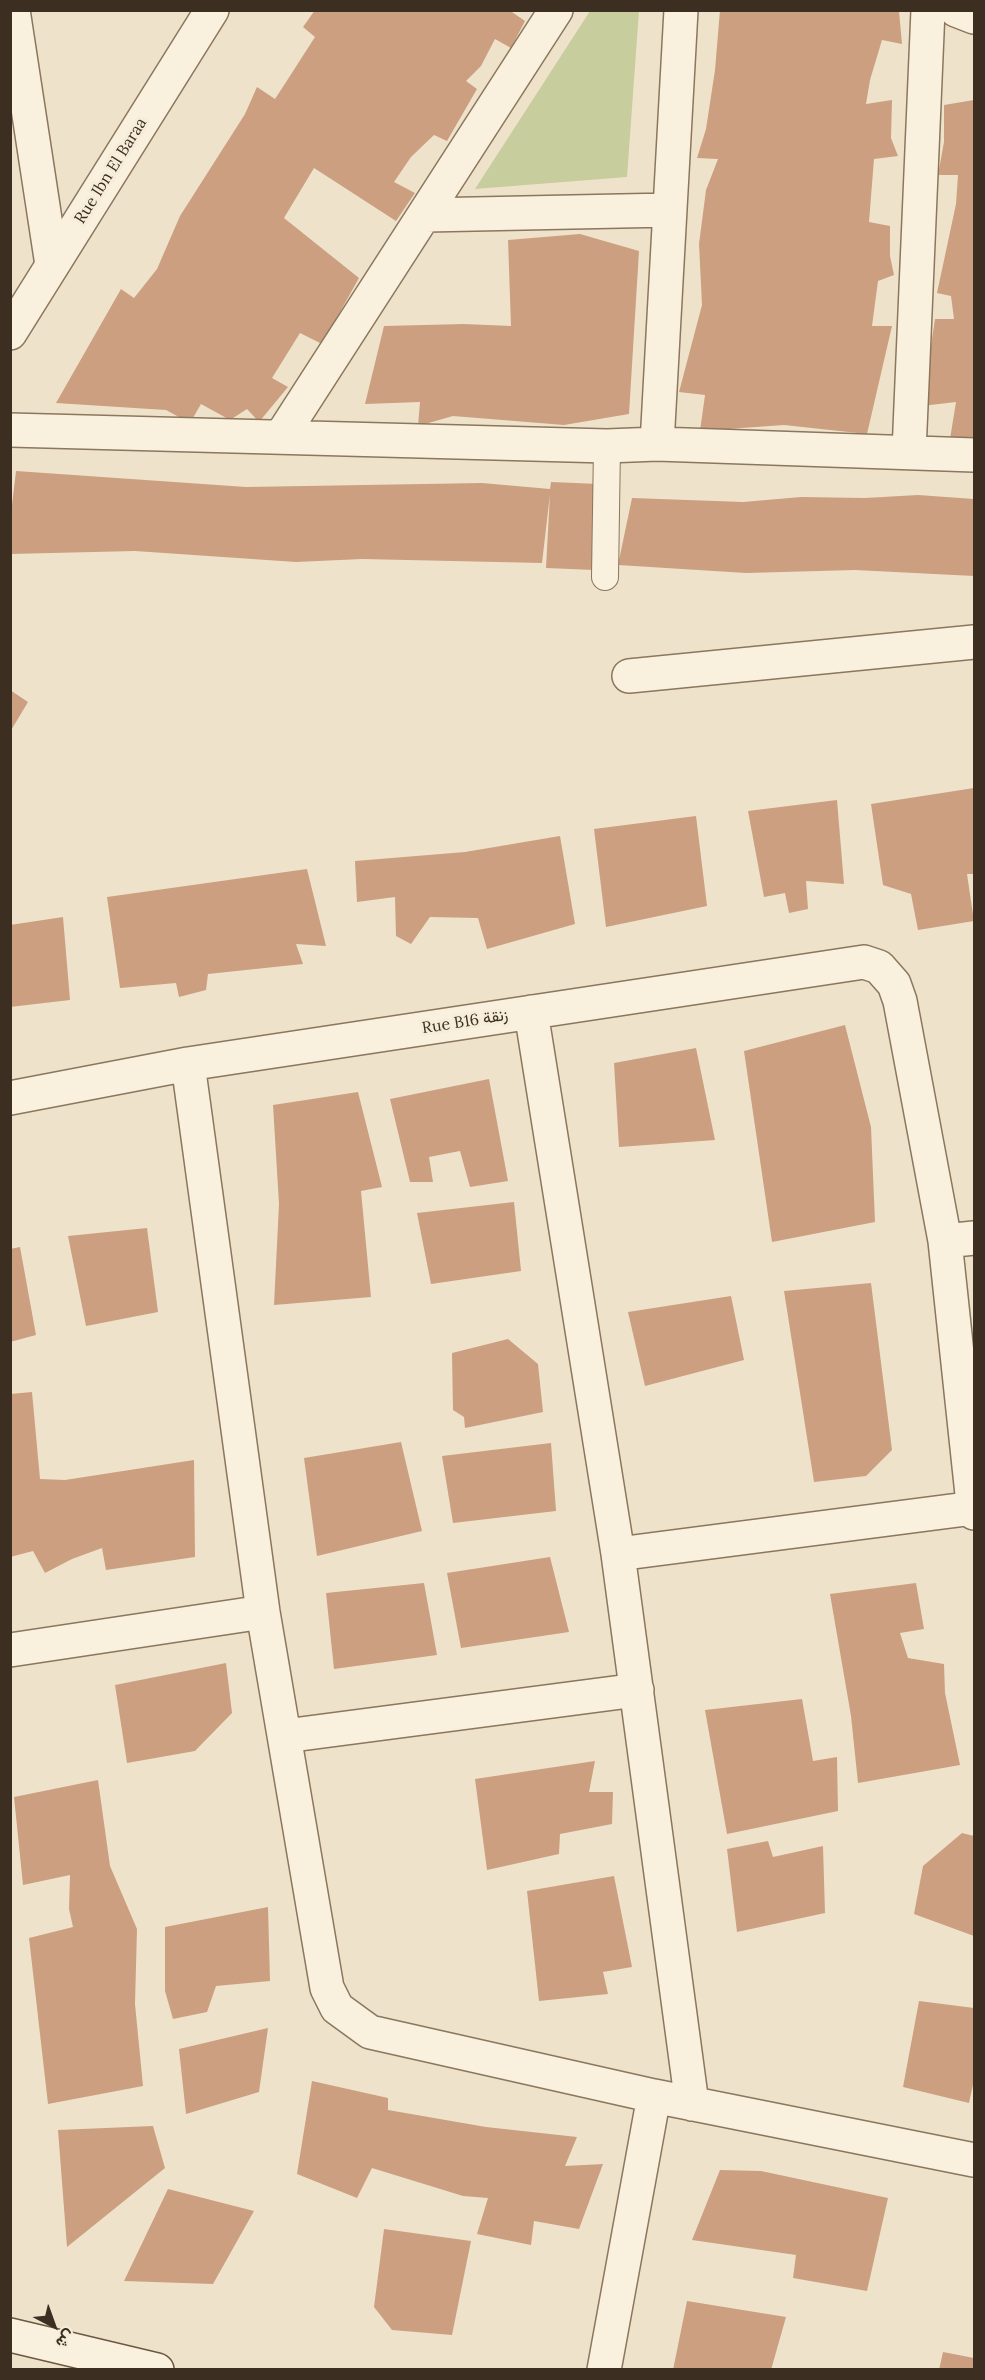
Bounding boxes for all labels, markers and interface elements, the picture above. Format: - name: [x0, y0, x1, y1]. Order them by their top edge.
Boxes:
- street label: Rue Ibn El Baraa: [71, 115, 151, 227]
- street label: Rue B16 زنقة: [421, 1006, 509, 1038]
- north arrow: [24, 2296, 84, 2356]
- text: ش: [52, 2326, 80, 2353]

